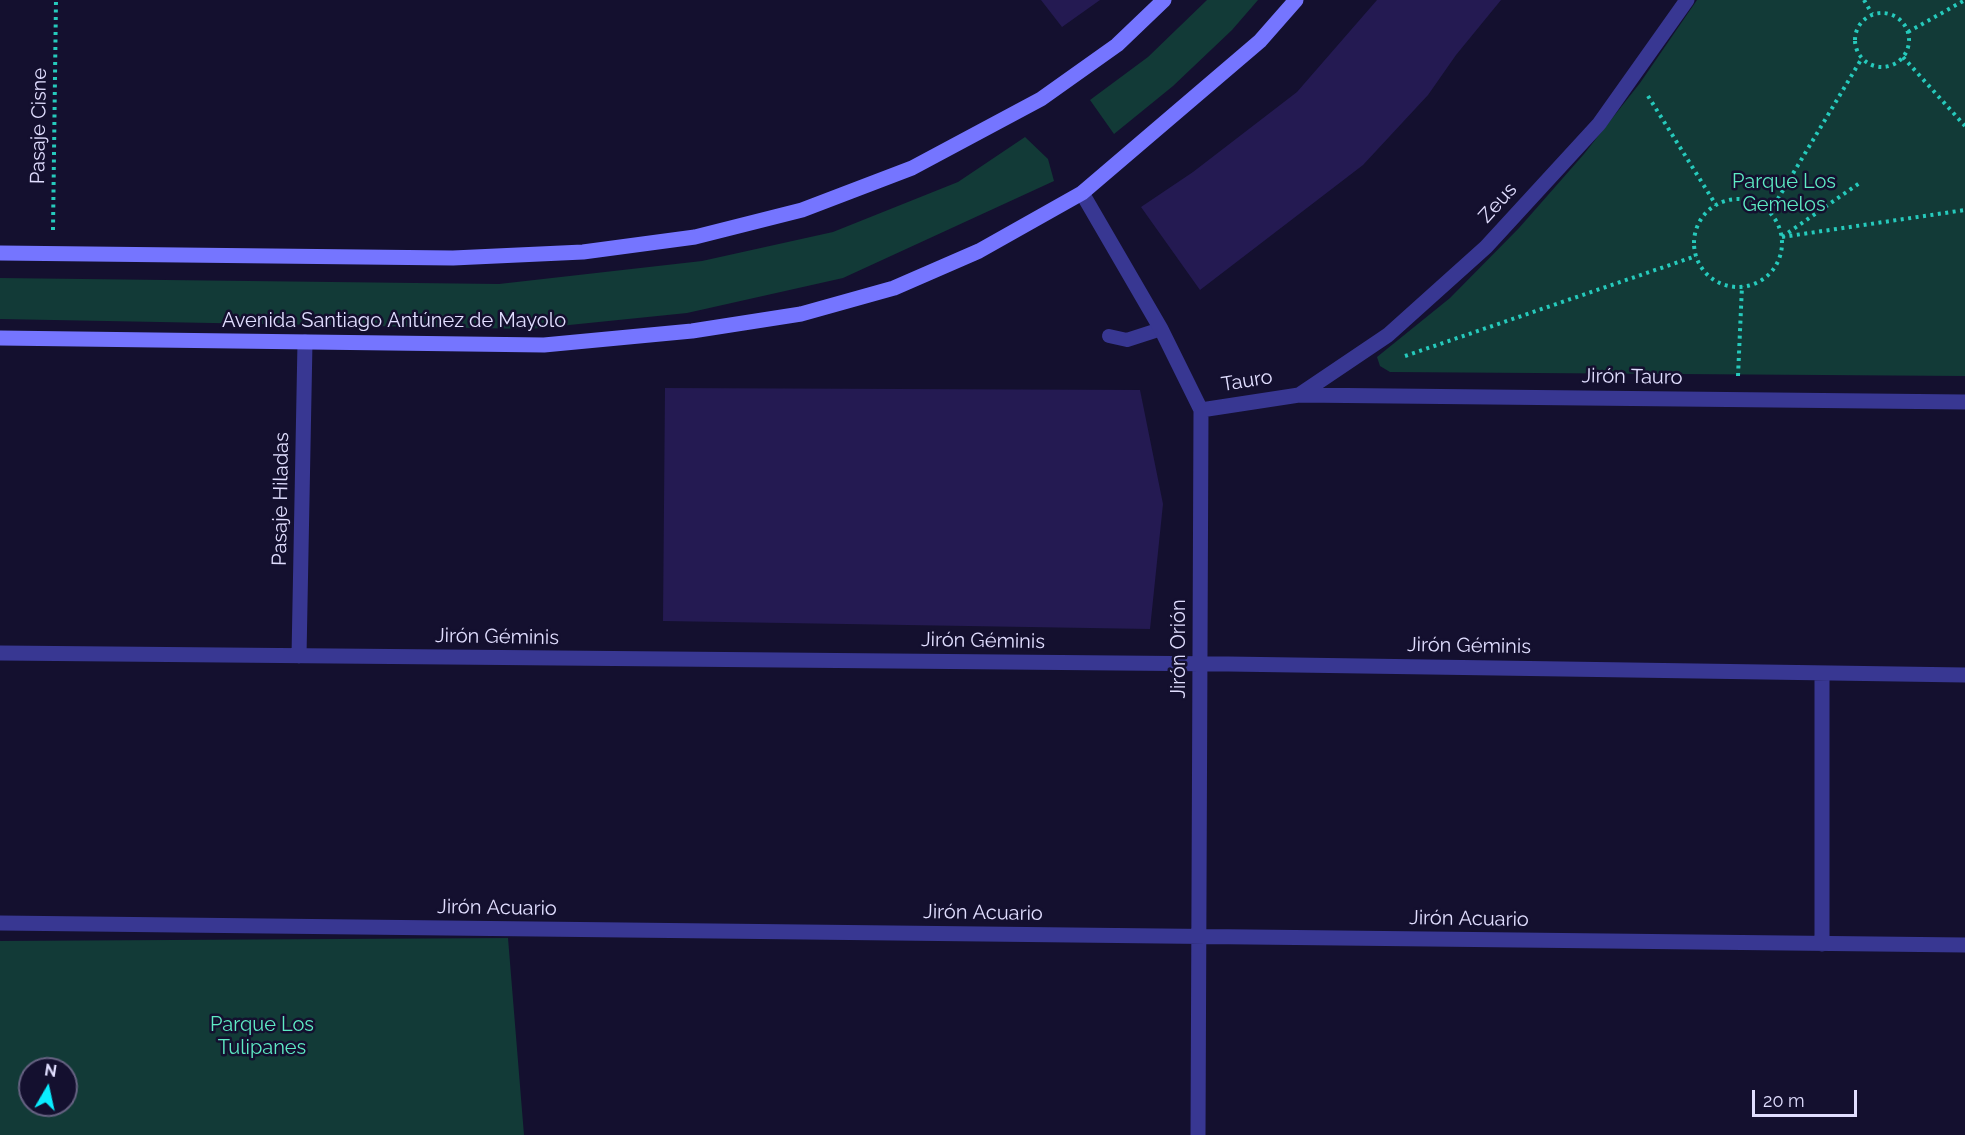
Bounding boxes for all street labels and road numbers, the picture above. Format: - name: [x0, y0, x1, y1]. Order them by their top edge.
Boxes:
- street label: Pasaje Cisne: [26, 68, 52, 184]
- street label: Zeus: [1474, 178, 1522, 228]
- street label: Avenida Santiago Antúnez de Mayolo: [222, 309, 566, 333]
- street label: Jirón Tauro: [1581, 364, 1683, 390]
- street label: Tauro: [1220, 365, 1274, 397]
- street label: Pasaje Hiladas: [268, 432, 294, 566]
- street label: Jirón Orión: [1167, 599, 1191, 699]
- street label: Jirón Géminis: [435, 624, 559, 650]
- street label: Jirón Géminis: [921, 628, 1045, 654]
- street label: Jirón Géminis: [1407, 633, 1531, 659]
- street label: Jirón Acuario: [437, 895, 557, 921]
- street label: Jirón Acuario: [923, 900, 1043, 926]
- street label: Jirón Acuario: [1409, 906, 1529, 932]

